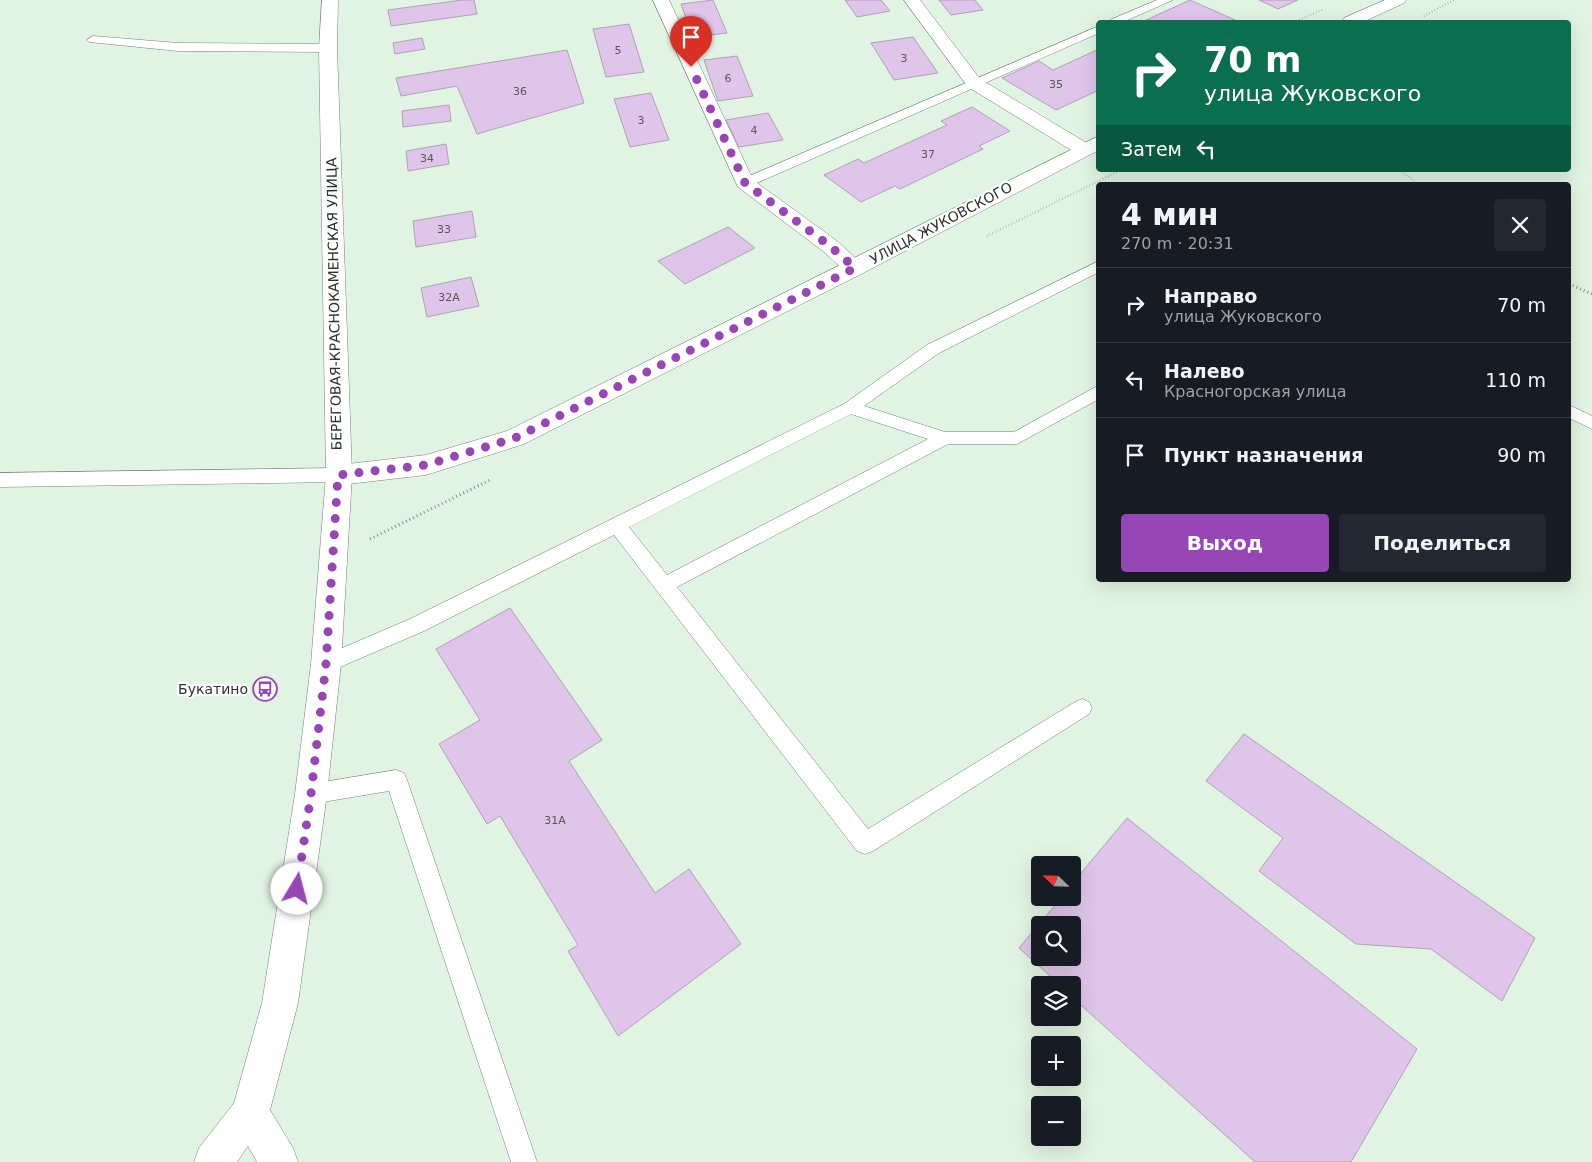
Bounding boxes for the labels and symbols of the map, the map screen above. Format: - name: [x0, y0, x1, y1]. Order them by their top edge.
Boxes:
- pin: [670, 16, 712, 67]
- house number: 5: [615, 44, 622, 57]
- house number: 3: [901, 52, 908, 65]
- house number: 6: [725, 72, 732, 85]
- house number: 35: [1049, 78, 1063, 91]
- house number: 36: [513, 85, 527, 98]
- house number: 3: [638, 114, 645, 127]
- house number: 4: [751, 124, 758, 137]
- house number: 37: [921, 148, 935, 161]
- house number: 34: [420, 152, 434, 165]
- street label: БЕРЕГОВАЯ-КРАСНОКАМЕНСКАЯ УЛИЦА: [323, 157, 345, 451]
- street label: УЛИЦА ЖУКОВСКОГО: [867, 179, 1015, 267]
- house number: 33: [437, 223, 451, 236]
- house number: 32А: [438, 291, 460, 304]
- bus stop icon: Букатино: [252, 676, 278, 702]
- place label: Букатино: [178, 681, 248, 697]
- house number: 31А: [544, 814, 566, 827]
- north arrow: [1031, 856, 1081, 906]
- position arrow: [270, 862, 322, 914]

